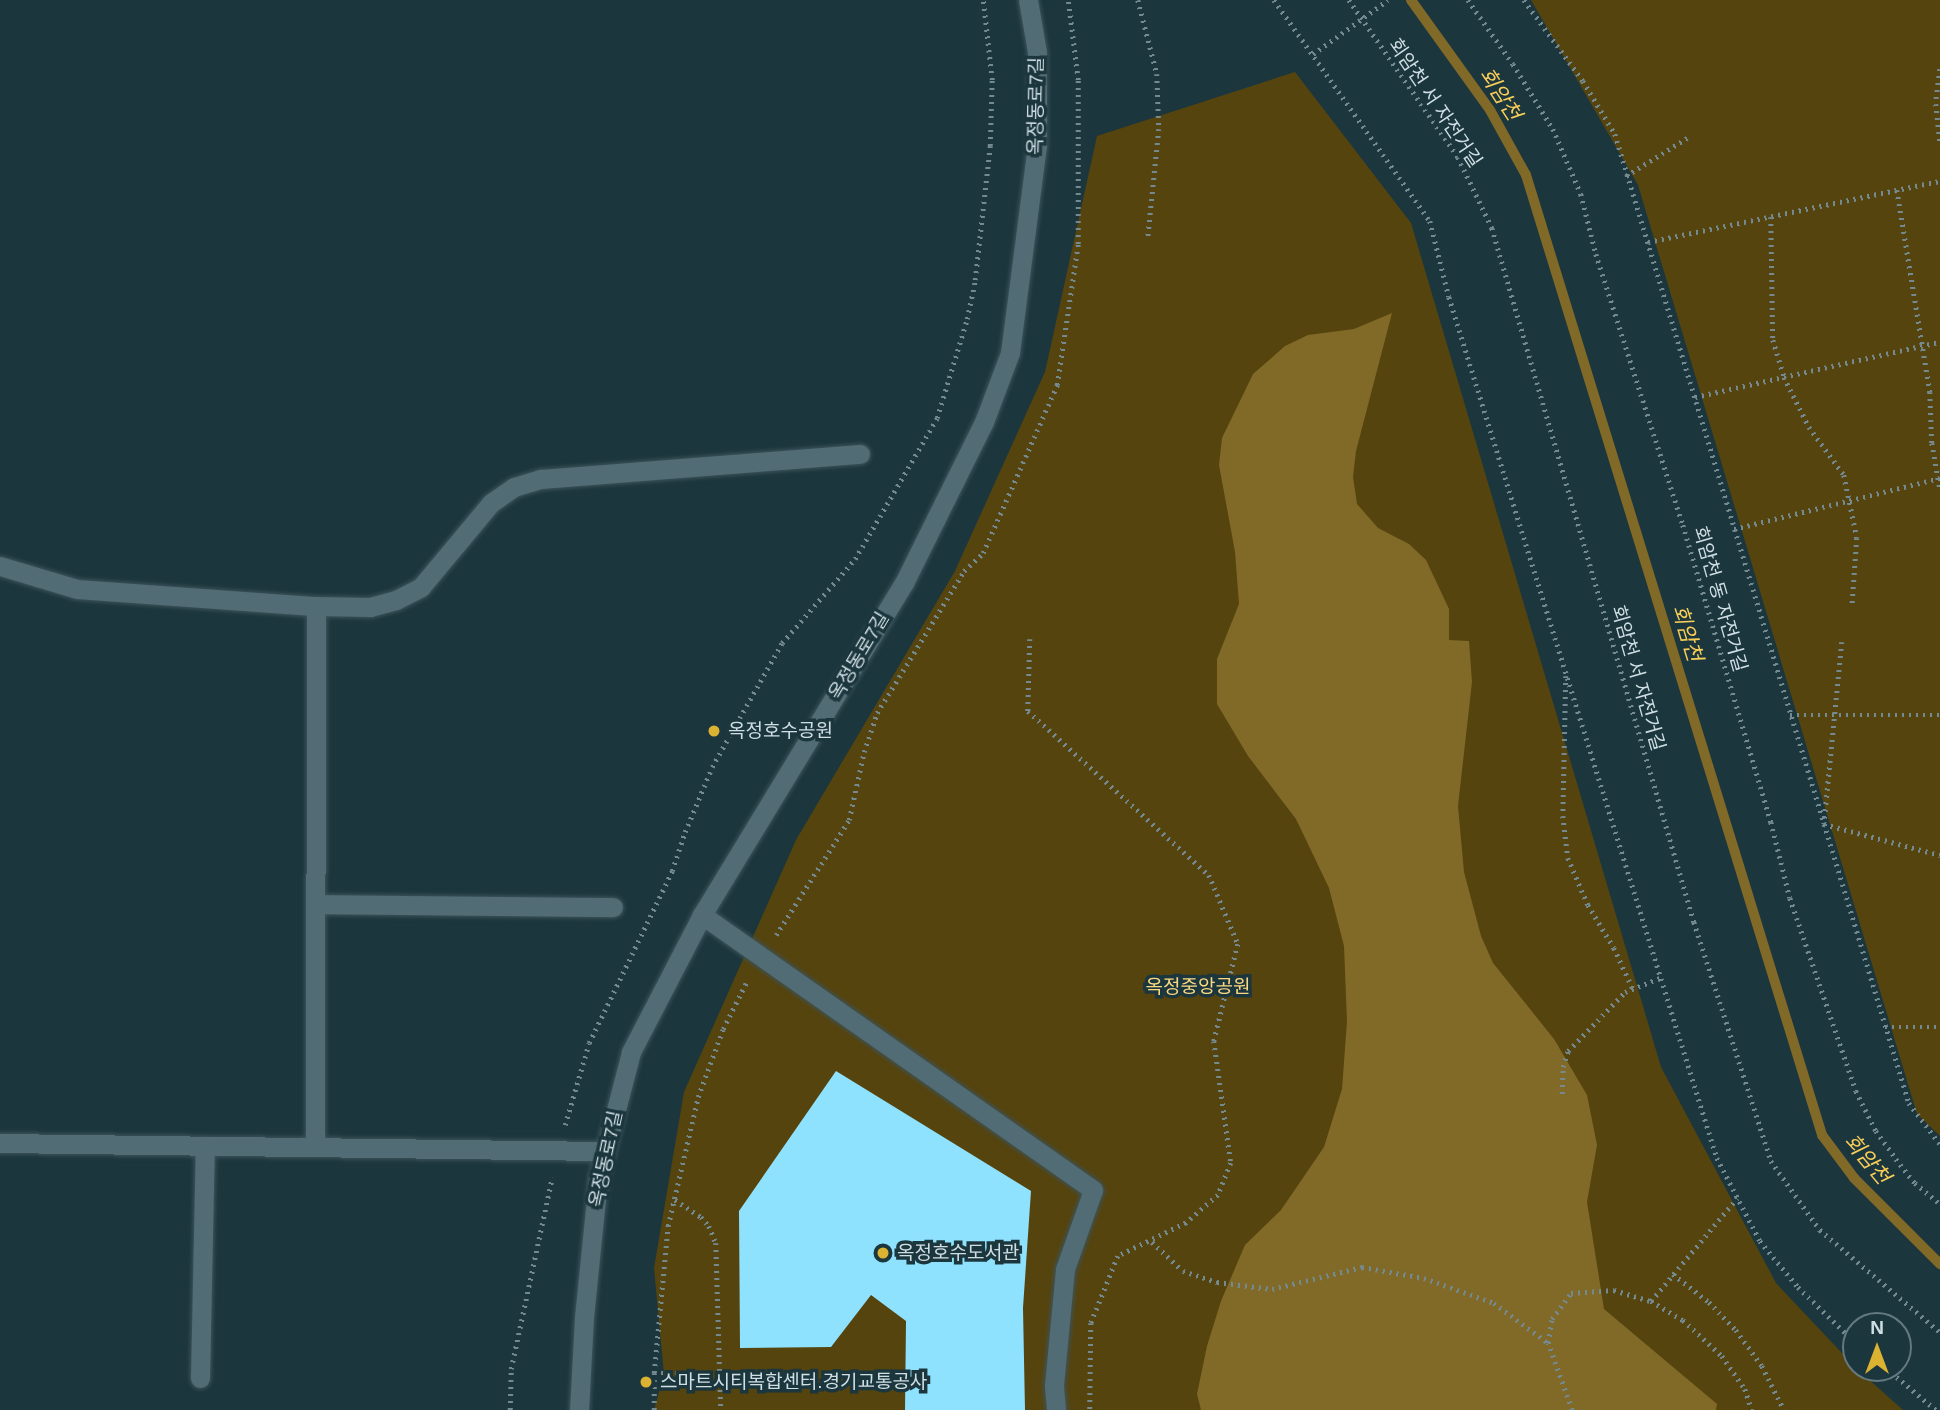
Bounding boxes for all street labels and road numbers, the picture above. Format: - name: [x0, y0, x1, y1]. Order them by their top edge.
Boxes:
- street label: 회암천 서 자전거길: [1383, 34, 1487, 172]
- street label: 옥정동로7길: [1024, 57, 1048, 155]
- street label: 회암천 동 자전거길: [1688, 524, 1752, 674]
- street label: 회암천 서 자전거길: [1606, 603, 1670, 753]
- street label: 옥정동로7길: [824, 608, 894, 704]
- street label: 옥정동로7길: [585, 1109, 627, 1209]

